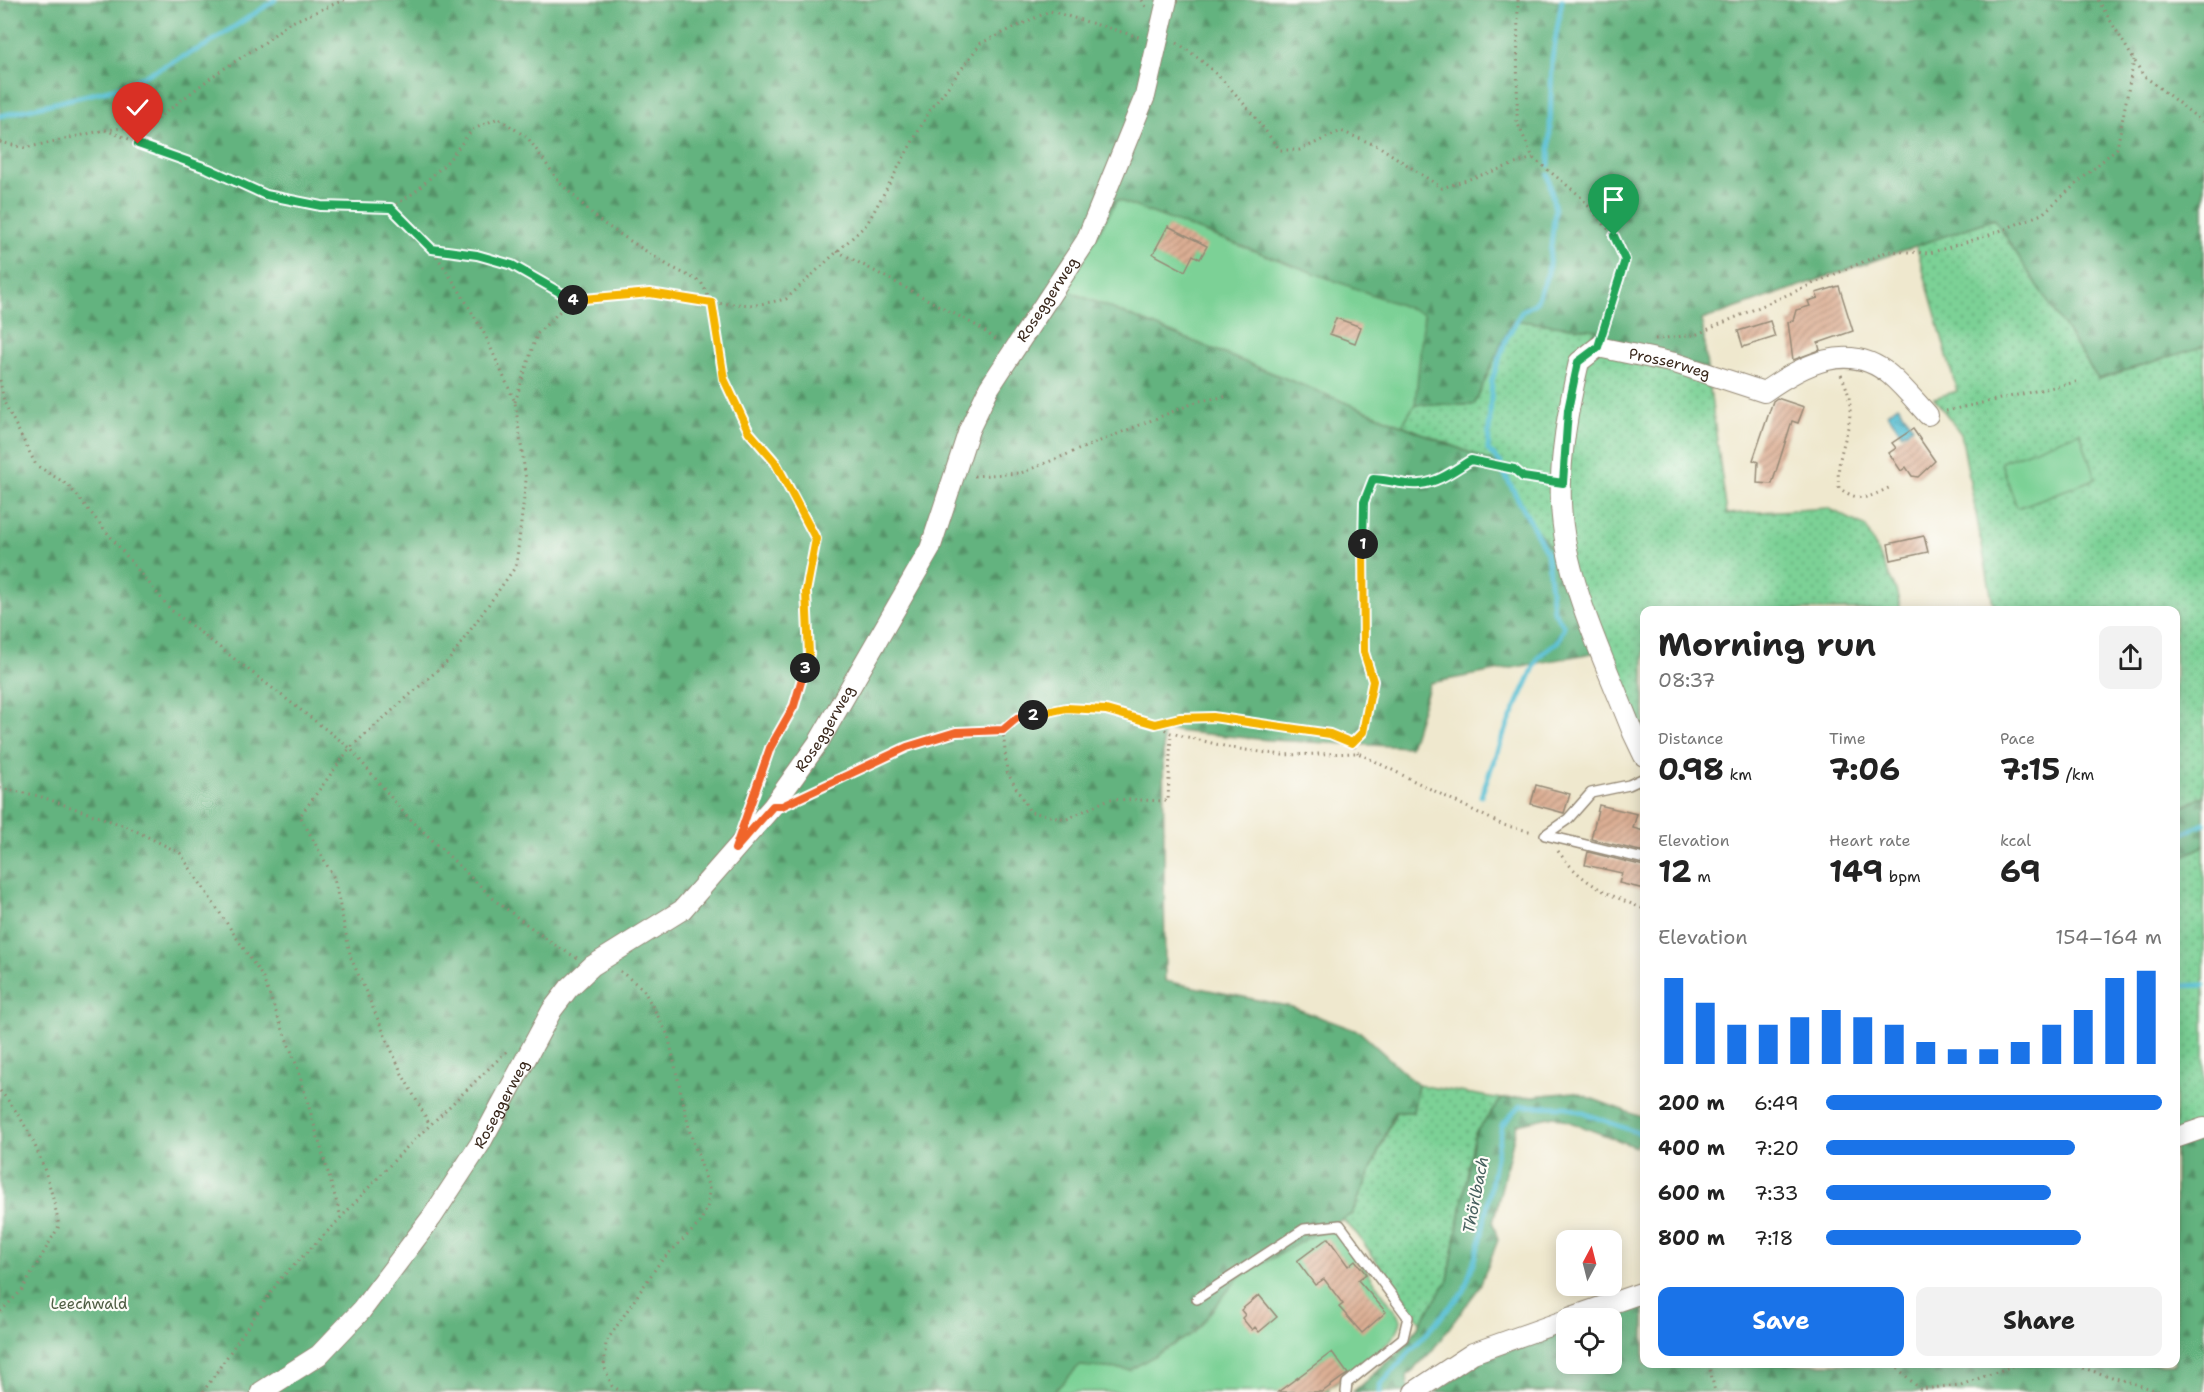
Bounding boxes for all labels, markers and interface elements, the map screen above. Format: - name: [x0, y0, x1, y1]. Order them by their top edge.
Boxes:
- pin: [112, 82, 163, 144]
- icon: check: [121, 91, 154, 124]
- pin: [1588, 174, 1639, 236]
- icon: arrive: [1597, 183, 1630, 216]
- street label: Roseggerweg: [1012, 253, 1083, 346]
- pin: 4: [558, 285, 588, 315]
- text: 4: [567, 289, 579, 310]
- street label: Prosserweg: [1627, 344, 1713, 384]
- pin: 1: [1348, 529, 1378, 559]
- text: 1: [1359, 533, 1367, 554]
- text: Morning run: [1658, 622, 1876, 667]
- button: share: [2099, 626, 2162, 689]
- pin: 3: [790, 653, 820, 683]
- text: 3: [799, 657, 811, 678]
- text: 08:37: [1658, 667, 1716, 693]
- street label: Roseggerweg: [791, 682, 859, 776]
- pin: 2: [1018, 700, 1048, 730]
- text: 2: [1027, 704, 1039, 725]
- text: Distance: [1658, 728, 1724, 749]
- text: Time: [1829, 728, 1866, 749]
- text: Pace: [2000, 728, 2035, 749]
- text: 0.98: [1658, 749, 1724, 790]
- text: 7:06: [1829, 749, 1900, 790]
- text: 7:15: [2000, 749, 2060, 790]
- text: km: [1724, 764, 1752, 785]
- text: /km: [2060, 764, 2094, 785]
- text: Elevation: [1658, 830, 1730, 851]
- text: Heart rate: [1829, 830, 1911, 851]
- text: kcal: [2000, 830, 2031, 851]
- text: 12: [1658, 851, 1692, 892]
- text: 149: [1829, 851, 1883, 892]
- text: 69: [2000, 851, 2041, 892]
- text: m: [1692, 866, 1711, 887]
- text: bpm: [1883, 866, 1921, 887]
- text: Elevation: [1658, 924, 1748, 950]
- text: 154–164 m: [2055, 924, 2162, 950]
- street label: Roseggerweg: [469, 1056, 533, 1152]
- text: 200 m: [1658, 1090, 1725, 1116]
- text: 6:49: [1754, 1090, 1799, 1116]
- text: 400 m: [1658, 1135, 1725, 1161]
- text: 7:20: [1754, 1135, 1799, 1161]
- water label: Thörlbach: [1458, 1155, 1493, 1235]
- text: 600 m: [1658, 1180, 1725, 1206]
- text: 7:33: [1754, 1180, 1798, 1206]
- text: 800 m: [1658, 1225, 1725, 1251]
- text: 7:18: [1754, 1225, 1793, 1251]
- north arrow: [1556, 1230, 1622, 1296]
- map controls: [1556, 1230, 1622, 1374]
- button: Save: [1658, 1287, 1904, 1356]
- button: Share: [1916, 1287, 2162, 1356]
- park label: Leechwald: [51, 1294, 128, 1314]
- button: locate: [1556, 1308, 1622, 1374]

